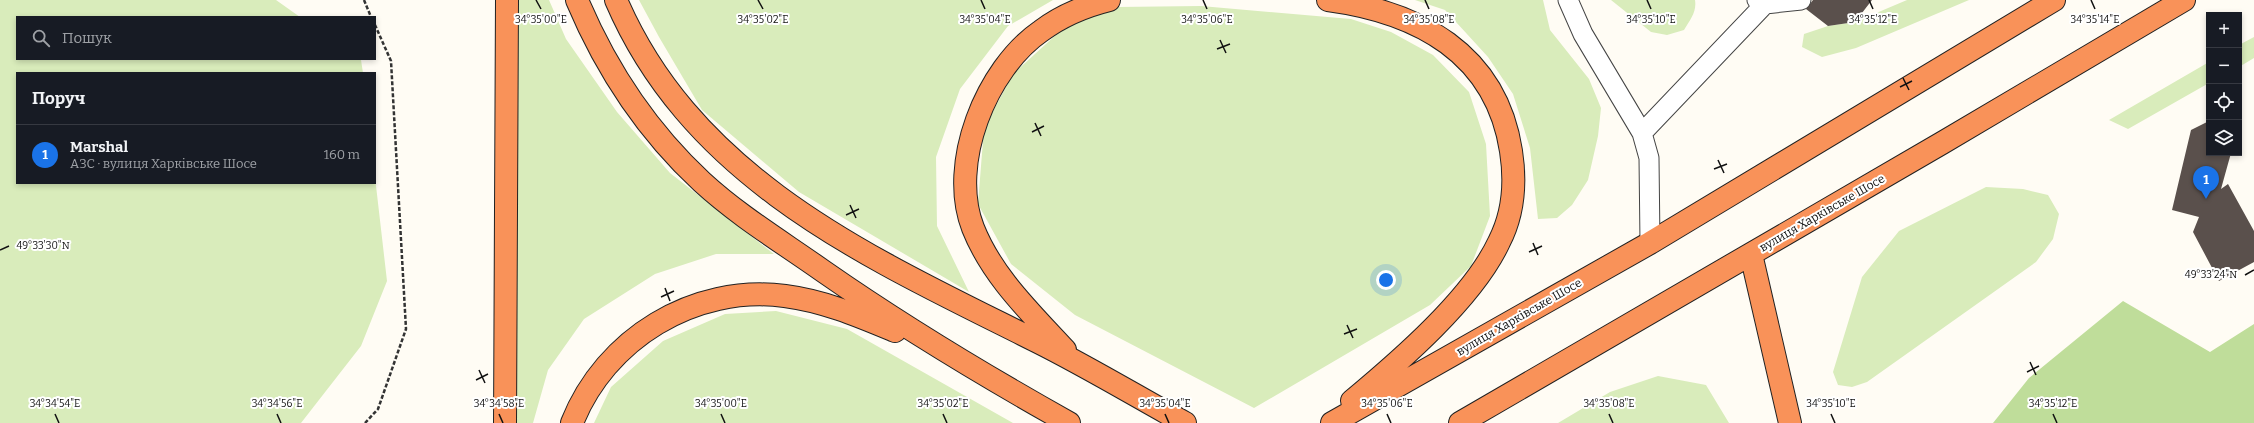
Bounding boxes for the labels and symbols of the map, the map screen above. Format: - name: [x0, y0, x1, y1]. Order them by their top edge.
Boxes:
- text: 34°35'00"E: [515, 14, 567, 26]
- text: 34°35'02"E: [738, 14, 788, 26]
- text: 34°35'04"E: [959, 14, 1011, 26]
- text: 34°35'06"E: [1181, 14, 1233, 26]
- text: 34°35'08"E: [1403, 14, 1455, 26]
- text: 34°35'10"E: [1626, 14, 1676, 26]
- text: 34°35'12"E: [1849, 14, 1897, 26]
- text: 34°35'14"E: [2071, 14, 2119, 26]
- pin: 1: [2193, 166, 2219, 199]
- street label: вулиця Харківське Шосе: [1757, 171, 1887, 255]
- text: 49°33'30"N: [16, 240, 70, 252]
- text: 49°33'24"N: [2185, 269, 2237, 281]
- your location: [1376, 270, 1396, 290]
- street label: вулиця Харківське Шосе: [1454, 275, 1584, 359]
- text: 34°34'54"E: [30, 398, 80, 410]
- text: 34°34'56"E: [252, 398, 302, 410]
- text: 34°34'58"E: [474, 398, 524, 410]
- text: 34°35'00"E: [695, 398, 747, 410]
- text: 34°35'02"E: [918, 398, 968, 410]
- text: 34°35'04"E: [1139, 398, 1191, 410]
- text: 34°35'06"E: [1361, 398, 1413, 410]
- text: 34°35'08"E: [1583, 398, 1635, 410]
- text: 34°35'10"E: [1806, 398, 1856, 410]
- text: 34°35'12"E: [2029, 398, 2077, 410]

